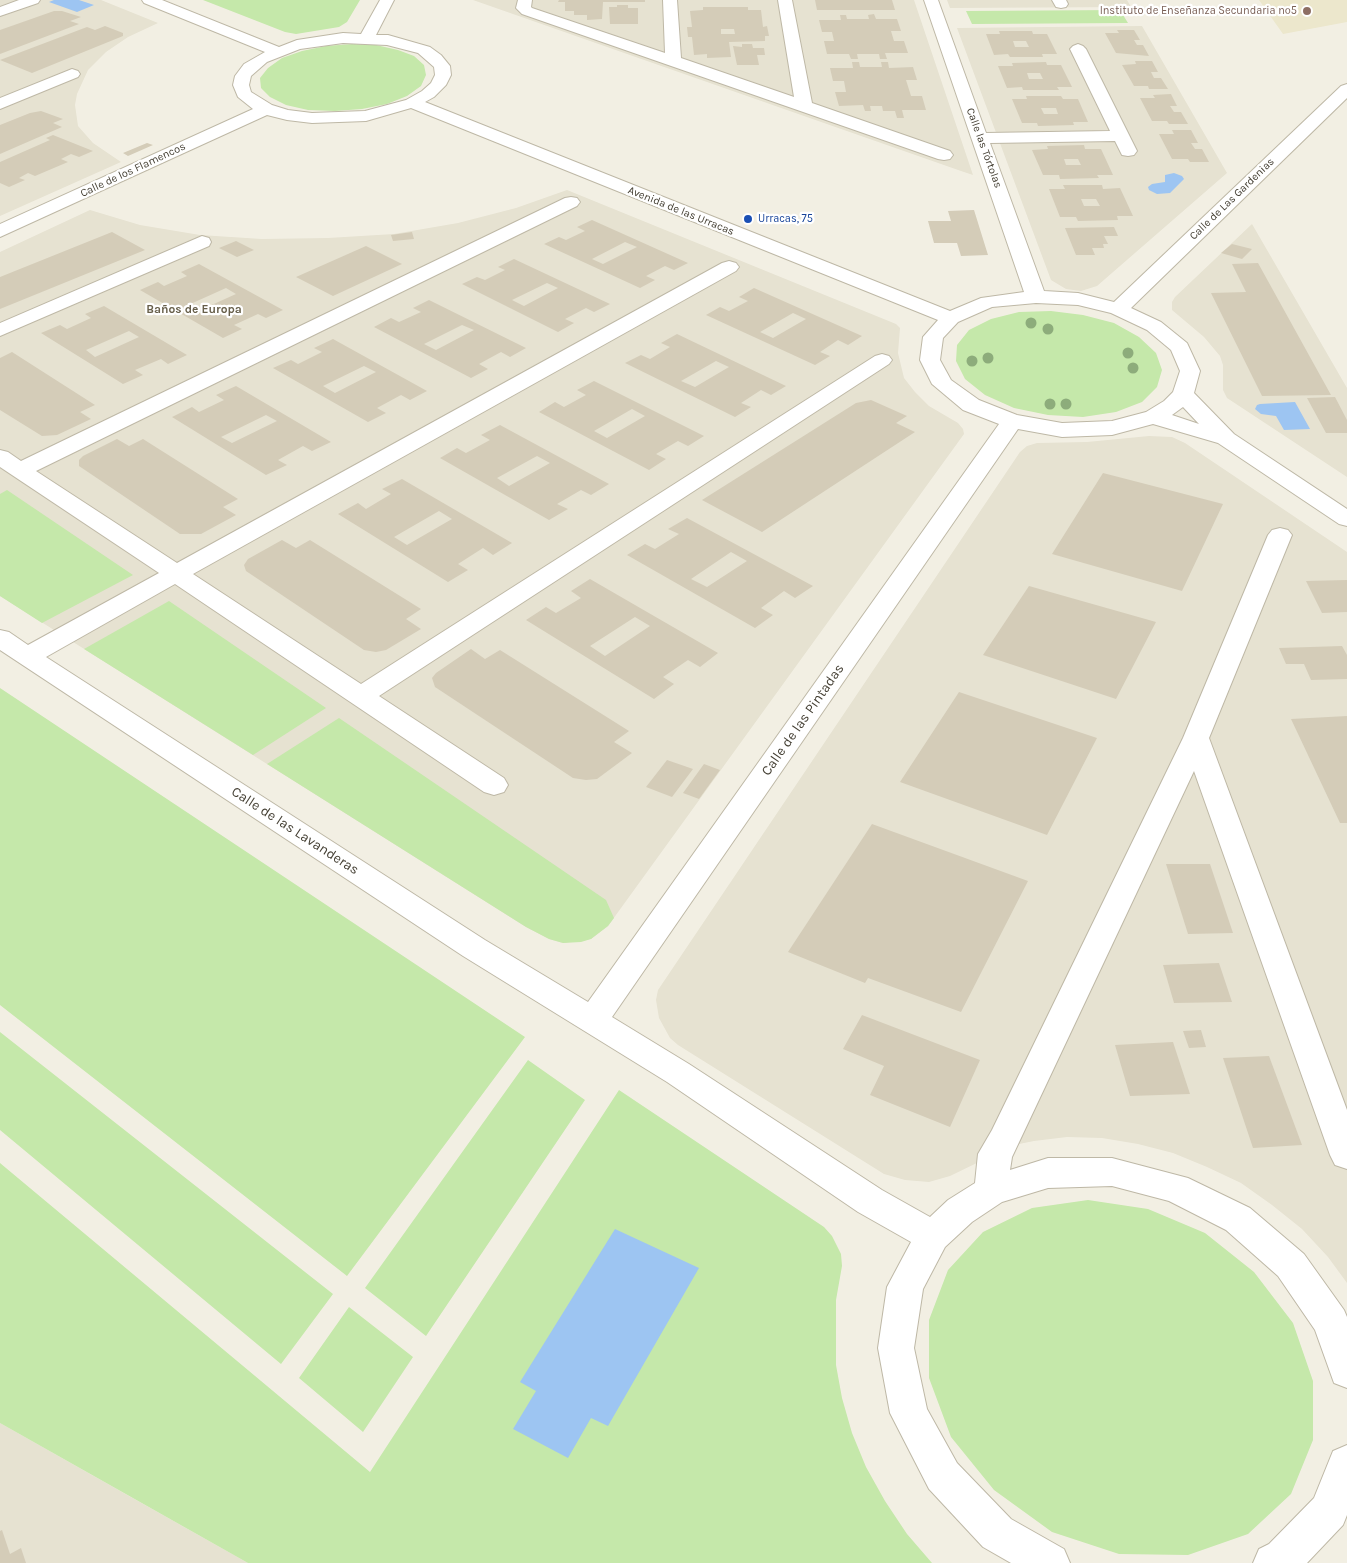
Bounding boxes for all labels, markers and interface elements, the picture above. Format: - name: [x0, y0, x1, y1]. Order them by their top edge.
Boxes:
- place label: Instituto de Enseñanza Secundaria nº5: [1100, 4, 1297, 18]
- marker: Instituto de Enseñanza Secundaria nº5: [1301, 5, 1313, 17]
- street label: Calle las Tórtolas: [963, 106, 1005, 190]
- street label: Calle de los Flamencos: [78, 140, 188, 200]
- street label: Calle de Las Gardenias: [1187, 155, 1277, 243]
- street label: Avenida de las Urracas: [626, 184, 736, 238]
- place label: Urracas, 75: [758, 212, 813, 226]
- marker: Urracas, 75: [742, 213, 754, 225]
- district label: Baños de Europa: [146, 303, 242, 317]
- street label: Calle de las Pintadas: [758, 661, 848, 779]
- street label: Calle de las Lavanderas: [228, 783, 362, 879]

